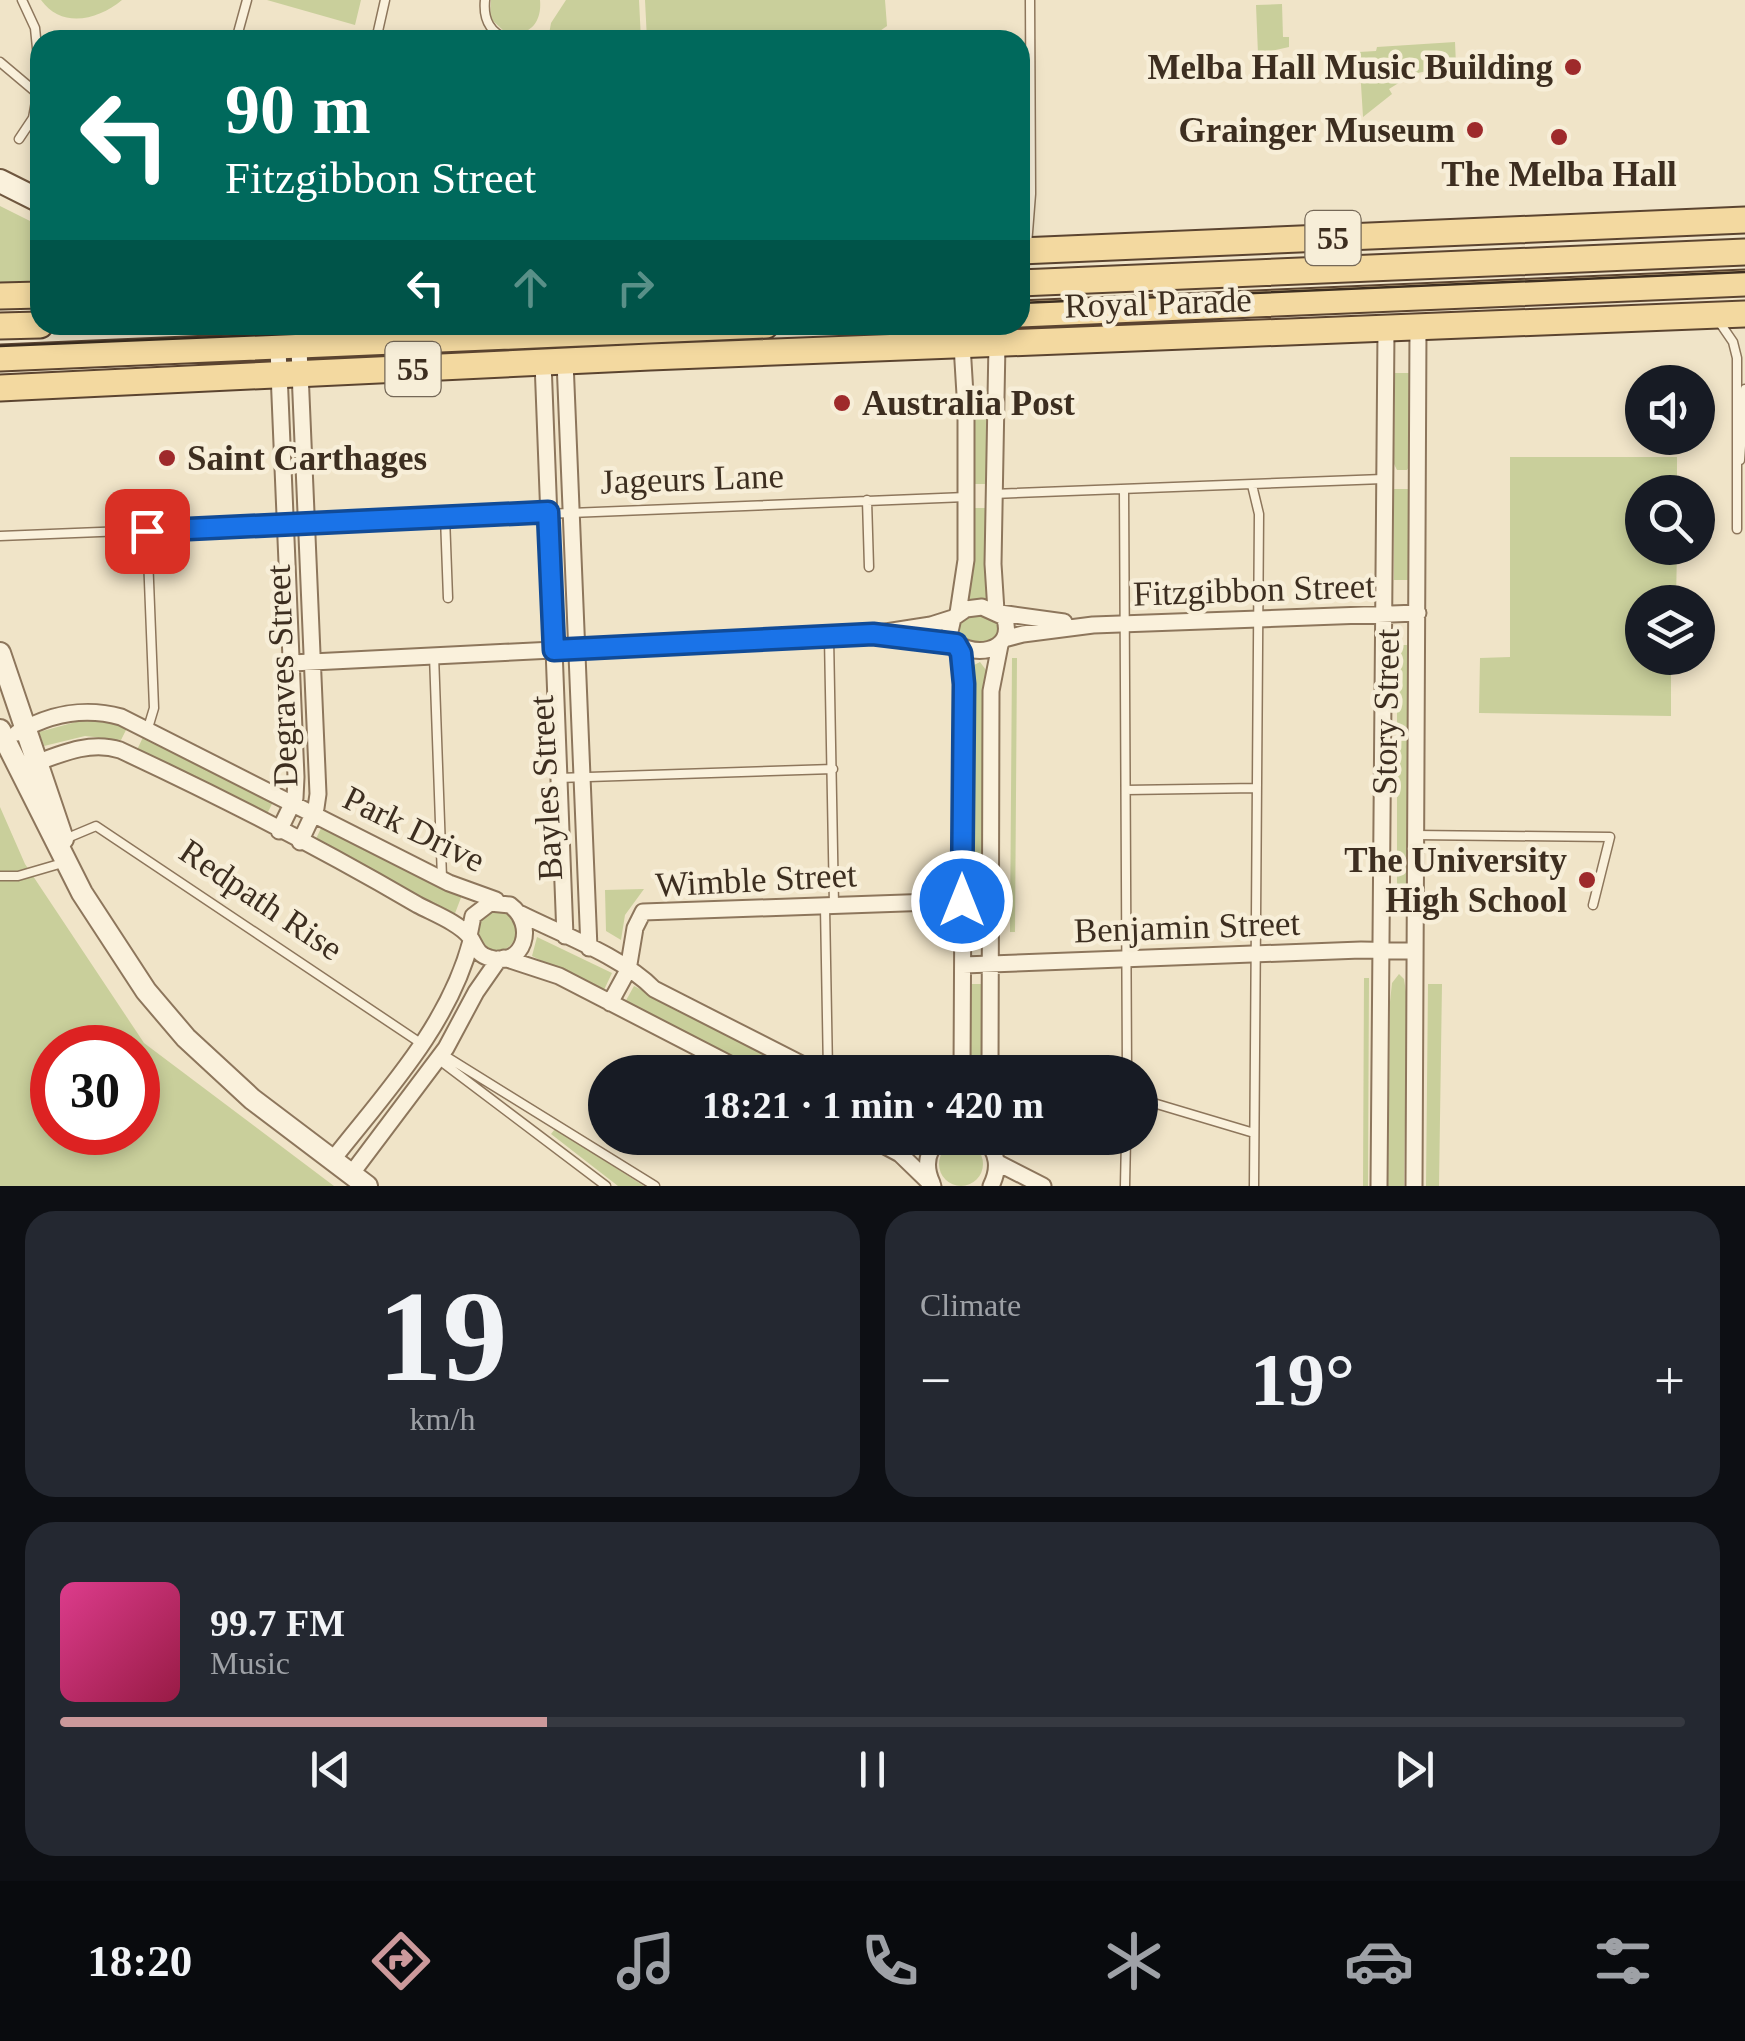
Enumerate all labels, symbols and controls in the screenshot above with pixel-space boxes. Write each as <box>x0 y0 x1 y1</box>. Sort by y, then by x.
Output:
place label: Melba Hall Music Building <box>1148 48 1553 87</box>
marker: Melba Hall Music Building <box>1562 56 1584 78</box>
icon: left <box>60 70 190 200</box>
text: 90 m <box>225 71 371 148</box>
place label: Grainger Museum <box>1179 111 1455 150</box>
marker: Grainger Museum <box>1464 119 1486 141</box>
marker: The Melba Hall <box>1548 126 1570 148</box>
text: Fitzgibbon Street <box>225 153 536 203</box>
place label: The Melba Hall <box>1441 155 1677 194</box>
road number: 55 <box>1306 211 1360 265</box>
icon: left <box>398 260 453 315</box>
icon: ahead <box>503 260 558 315</box>
icon: right <box>608 260 663 315</box>
street label: Royal Parade <box>1064 280 1252 326</box>
road number: 55 <box>386 342 440 396</box>
map controls <box>1625 365 1715 675</box>
button: sound <box>1625 365 1715 455</box>
place label: Australia Post <box>862 384 1075 423</box>
marker: Australia Post <box>831 392 853 414</box>
place label: Saint Carthages <box>187 439 427 478</box>
marker: Saint Carthages <box>156 447 178 469</box>
street label: Jageurs Lane <box>600 456 784 502</box>
button: search <box>1625 475 1715 565</box>
pin <box>105 489 190 574</box>
icon: arrive <box>120 504 175 559</box>
street label: Degraves Street <box>259 564 305 788</box>
street label: Fitzgibbon Street <box>1132 566 1376 614</box>
button: layers <box>1625 585 1715 675</box>
street label: Story Street <box>1365 628 1407 795</box>
street label: Bayles Street <box>522 694 570 882</box>
street label: Park Drive <box>337 778 491 880</box>
street label: Redpath Rise <box>172 831 350 969</box>
place label: The University High School <box>1344 841 1567 920</box>
position arrow <box>910 849 1014 953</box>
street label: Wimble Street <box>654 855 858 905</box>
marker: The University High School <box>1576 869 1598 891</box>
street label: Benjamin Street <box>1073 904 1301 950</box>
speed limit sign: 30 <box>30 1025 160 1155</box>
text: 18:21 · 1 min · 420 m <box>702 1084 1044 1126</box>
text: 19 <box>378 1264 508 1408</box>
text: Climate <box>920 1287 1021 1323</box>
text: 19° <box>1250 1338 1355 1421</box>
text: − <box>920 1350 951 1411</box>
text: + <box>1654 1350 1685 1411</box>
text: km/h <box>410 1401 475 1437</box>
text: 99.7 FM <box>210 1602 345 1644</box>
text: Music <box>210 1645 290 1681</box>
icon: previous <box>303 1742 358 1797</box>
icon: pause <box>845 1742 900 1797</box>
icon: next <box>1387 1742 1442 1797</box>
icon: directions <box>366 1926 436 1996</box>
icon: music <box>611 1926 681 1996</box>
icon: phone <box>855 1926 925 1996</box>
icon: climate <box>1099 1926 1169 1996</box>
icon: car <box>1344 1926 1414 1996</box>
icon: filters <box>1588 1926 1658 1996</box>
text: 18:20 <box>87 1936 192 1986</box>

